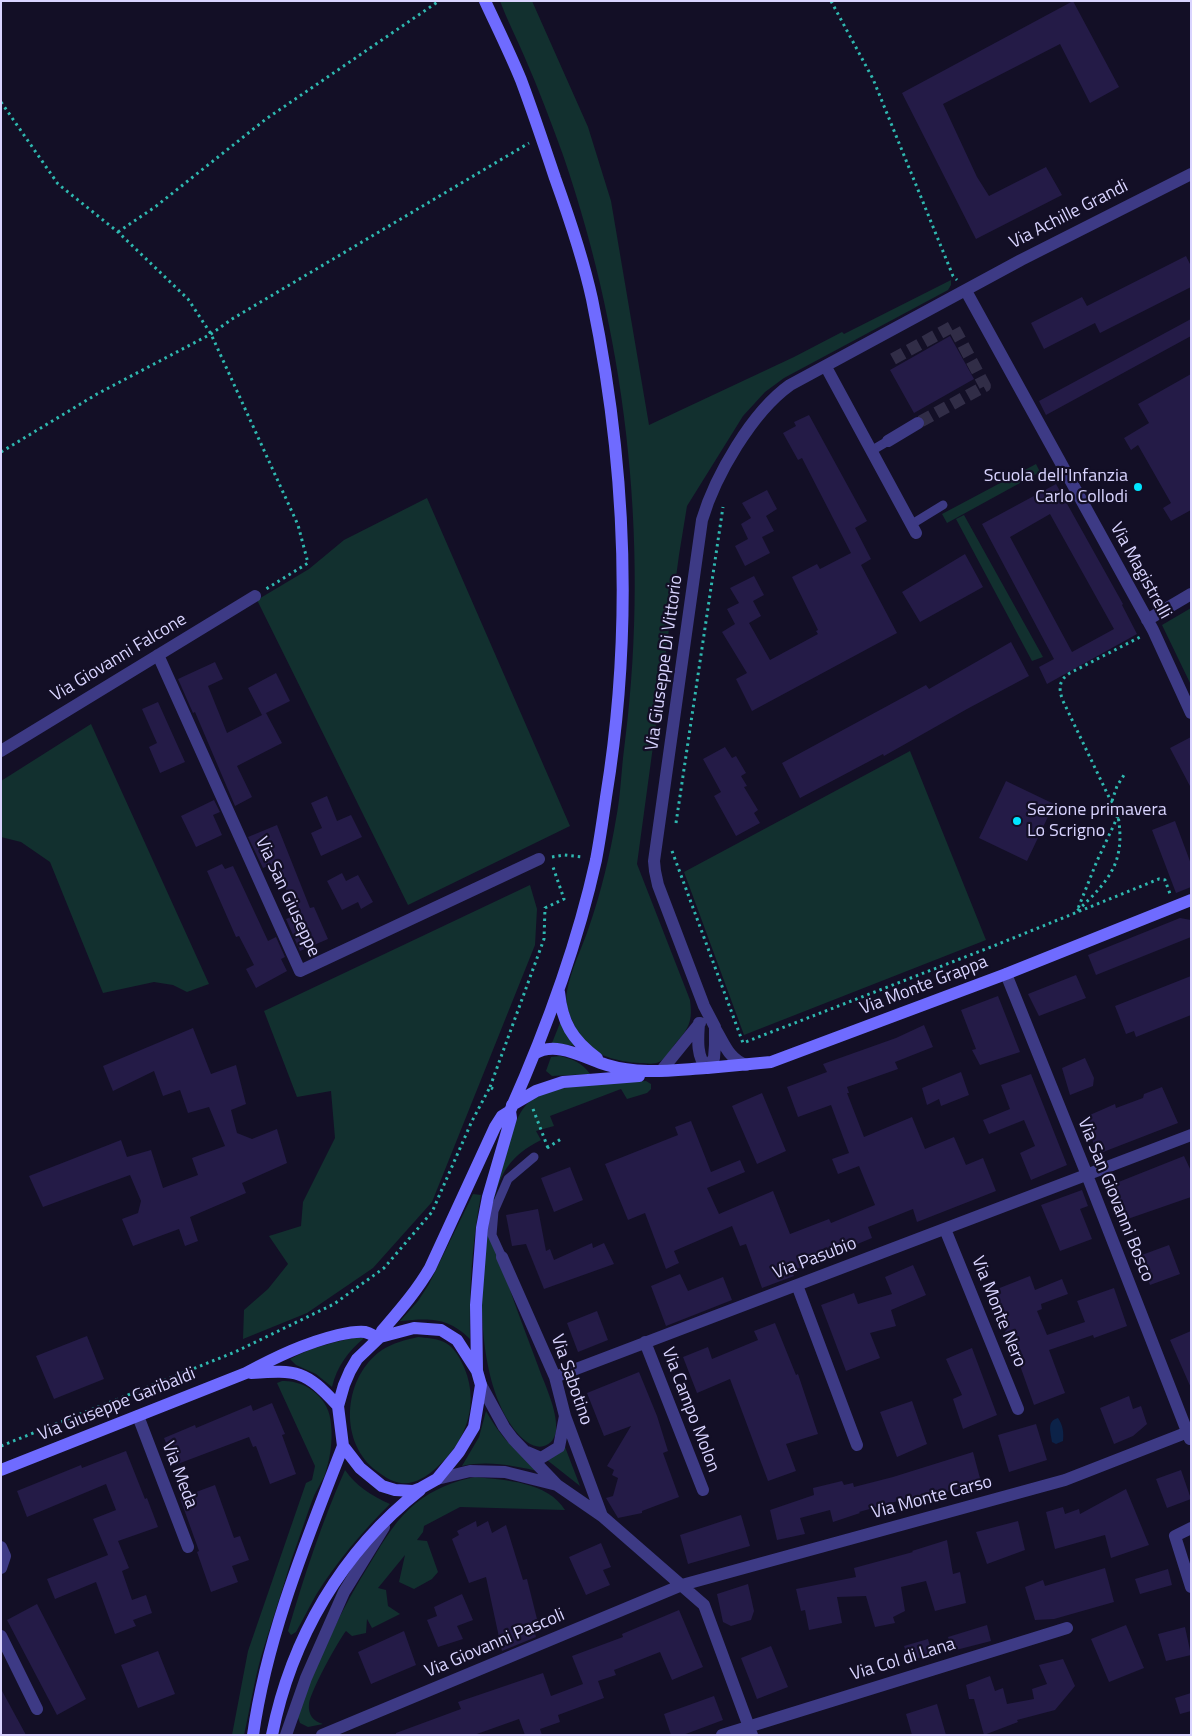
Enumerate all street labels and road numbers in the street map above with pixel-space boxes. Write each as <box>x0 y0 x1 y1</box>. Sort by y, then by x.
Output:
street label: Via Achille Grandi <box>1006 176 1132 254</box>
street label: Via Magistrelli <box>1105 519 1175 623</box>
street label: Via Giuseppe Di Vittorio <box>642 574 688 752</box>
street label: Via Giovanni Falcone <box>47 609 191 707</box>
street label: Via San Giuseppe <box>250 834 324 960</box>
street label: Via Monte Grappa <box>857 952 991 1020</box>
street label: Via San Giovanni Bosco <box>1072 1115 1158 1285</box>
street label: Via Pasubio <box>770 1233 860 1285</box>
street label: Via Monte Nero <box>966 1253 1030 1371</box>
street label: Via Sabotino <box>545 1332 597 1428</box>
street label: Via Campo Molon <box>656 1344 724 1476</box>
street label: Via Giuseppe Garibaldi <box>35 1364 199 1446</box>
street label: Via Meda <box>156 1438 202 1512</box>
street label: Via Monte Carso <box>869 1472 995 1524</box>
street label: Via Giovanni Pascoli <box>422 1605 568 1683</box>
street label: Via Col di Lana <box>848 1634 958 1686</box>

